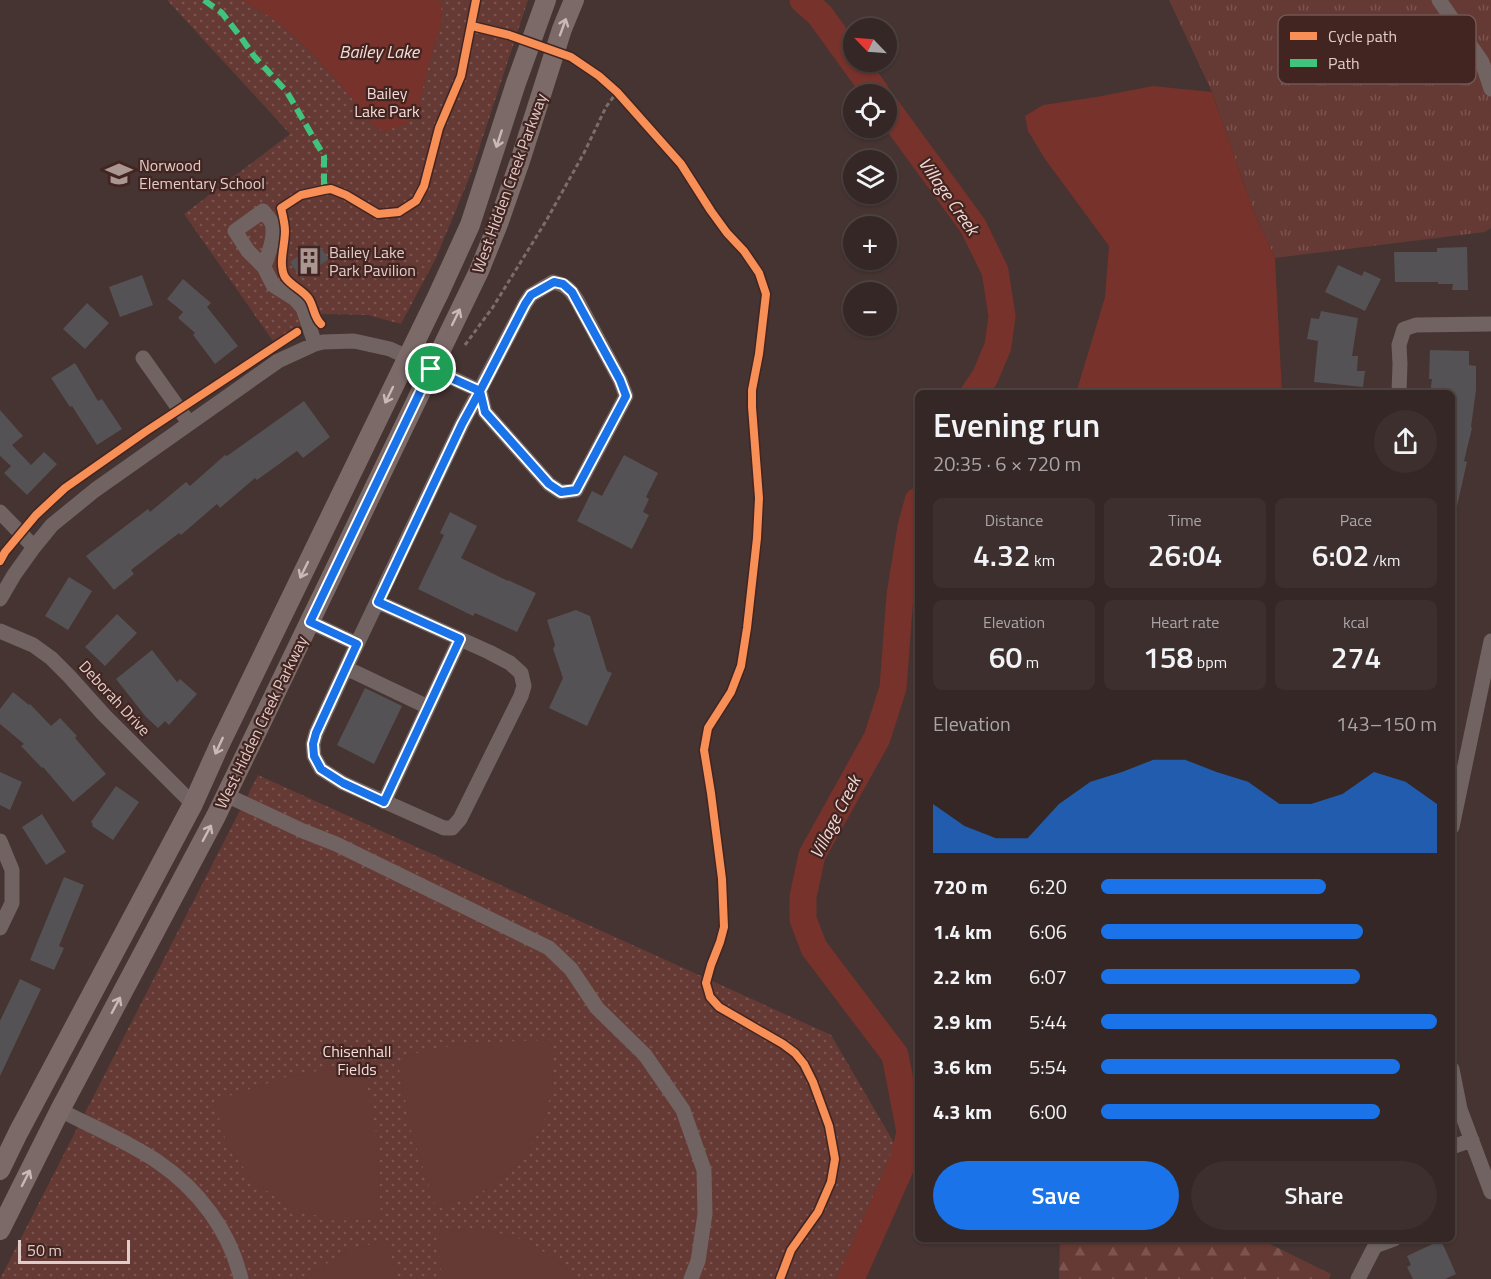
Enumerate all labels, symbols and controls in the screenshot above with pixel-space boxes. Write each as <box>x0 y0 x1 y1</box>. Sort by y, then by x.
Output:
legend <box>1278 15 1476 84</box>
north arrow <box>843 18 897 72</box>
map controls <box>843 18 897 336</box>
one-way arrow <box>559 19 570 37</box>
text: Cycle path <box>1328 24 1397 48</box>
water label: Bailey Lake <box>339 38 421 65</box>
text: Path <box>1328 51 1360 75</box>
park label: Bailey Lake Park <box>354 81 420 123</box>
button: locate <box>843 84 897 138</box>
street label: West Hidden Creek Parkway <box>465 90 553 276</box>
one-way arrow <box>492 129 503 148</box>
button: layers <box>843 150 897 204</box>
water label: Village Creek <box>912 151 987 242</box>
place label: Norwood Elementary School <box>139 153 265 195</box>
school or university icon: Norwood Elementary School <box>104 159 134 189</box>
button: + <box>843 216 897 270</box>
place label: Bailey Lake Park Pavilion <box>329 240 416 282</box>
building icon: Bailey Lake Park Pavilion <box>294 246 324 276</box>
button: − <box>843 282 897 336</box>
one-way arrow <box>451 308 463 326</box>
pin <box>405 343 456 394</box>
icon: arrive <box>414 352 447 385</box>
one-way arrow <box>382 386 394 404</box>
text: Evening run <box>933 400 1100 450</box>
button: share <box>1374 410 1437 473</box>
text: 20:35 · 6 × 720 m <box>933 448 1081 479</box>
text: Distance <box>985 508 1043 532</box>
text: Time <box>1168 508 1202 532</box>
text: Pace <box>1340 508 1372 532</box>
text: 4.32 <box>973 532 1031 578</box>
text: 26:04 <box>1148 532 1222 578</box>
text: 6:02 <box>1312 532 1369 578</box>
text: km <box>1031 548 1055 572</box>
text: /km <box>1369 548 1400 572</box>
one-way arrow <box>297 561 309 579</box>
text: Elevation <box>983 610 1045 634</box>
text: Heart rate <box>1151 610 1219 634</box>
text: kcal <box>1343 610 1369 634</box>
street label: West Hidden Creek Parkway <box>209 631 313 813</box>
text: 60 <box>989 634 1022 680</box>
text: 158 <box>1143 634 1193 680</box>
text: 274 <box>1331 634 1381 680</box>
text: m <box>1022 650 1039 674</box>
text: bpm <box>1193 650 1227 674</box>
street label: Deborah Drive <box>74 655 156 741</box>
text: Elevation <box>933 708 1011 739</box>
text: 143–150 m <box>1336 708 1437 739</box>
one-way arrow <box>212 737 223 755</box>
water label: Village Creek <box>803 769 868 863</box>
one-way arrow <box>202 824 213 842</box>
text: 720 m <box>933 871 988 902</box>
text: 6:20 <box>1029 871 1067 902</box>
text: 1.4 km <box>933 916 992 947</box>
text: 6:06 <box>1029 916 1067 947</box>
text: 2.2 km <box>933 961 992 992</box>
text: 6:07 <box>1029 961 1067 992</box>
one-way arrow <box>110 997 122 1014</box>
text: 2.9 km <box>933 1006 992 1037</box>
text: 5:44 <box>1029 1006 1067 1037</box>
park label: Chisenhall Fields <box>323 1039 391 1081</box>
text: 3.6 km <box>933 1051 992 1082</box>
text: 5:54 <box>1029 1051 1067 1082</box>
text: 4.3 km <box>933 1096 992 1127</box>
text: 6:00 <box>1029 1096 1067 1127</box>
button: Save <box>933 1161 1179 1230</box>
button: Share <box>1191 1161 1437 1230</box>
one-way arrow <box>20 1170 32 1187</box>
scale bar <box>18 1237 130 1264</box>
text: 50 m <box>27 1238 62 1262</box>

